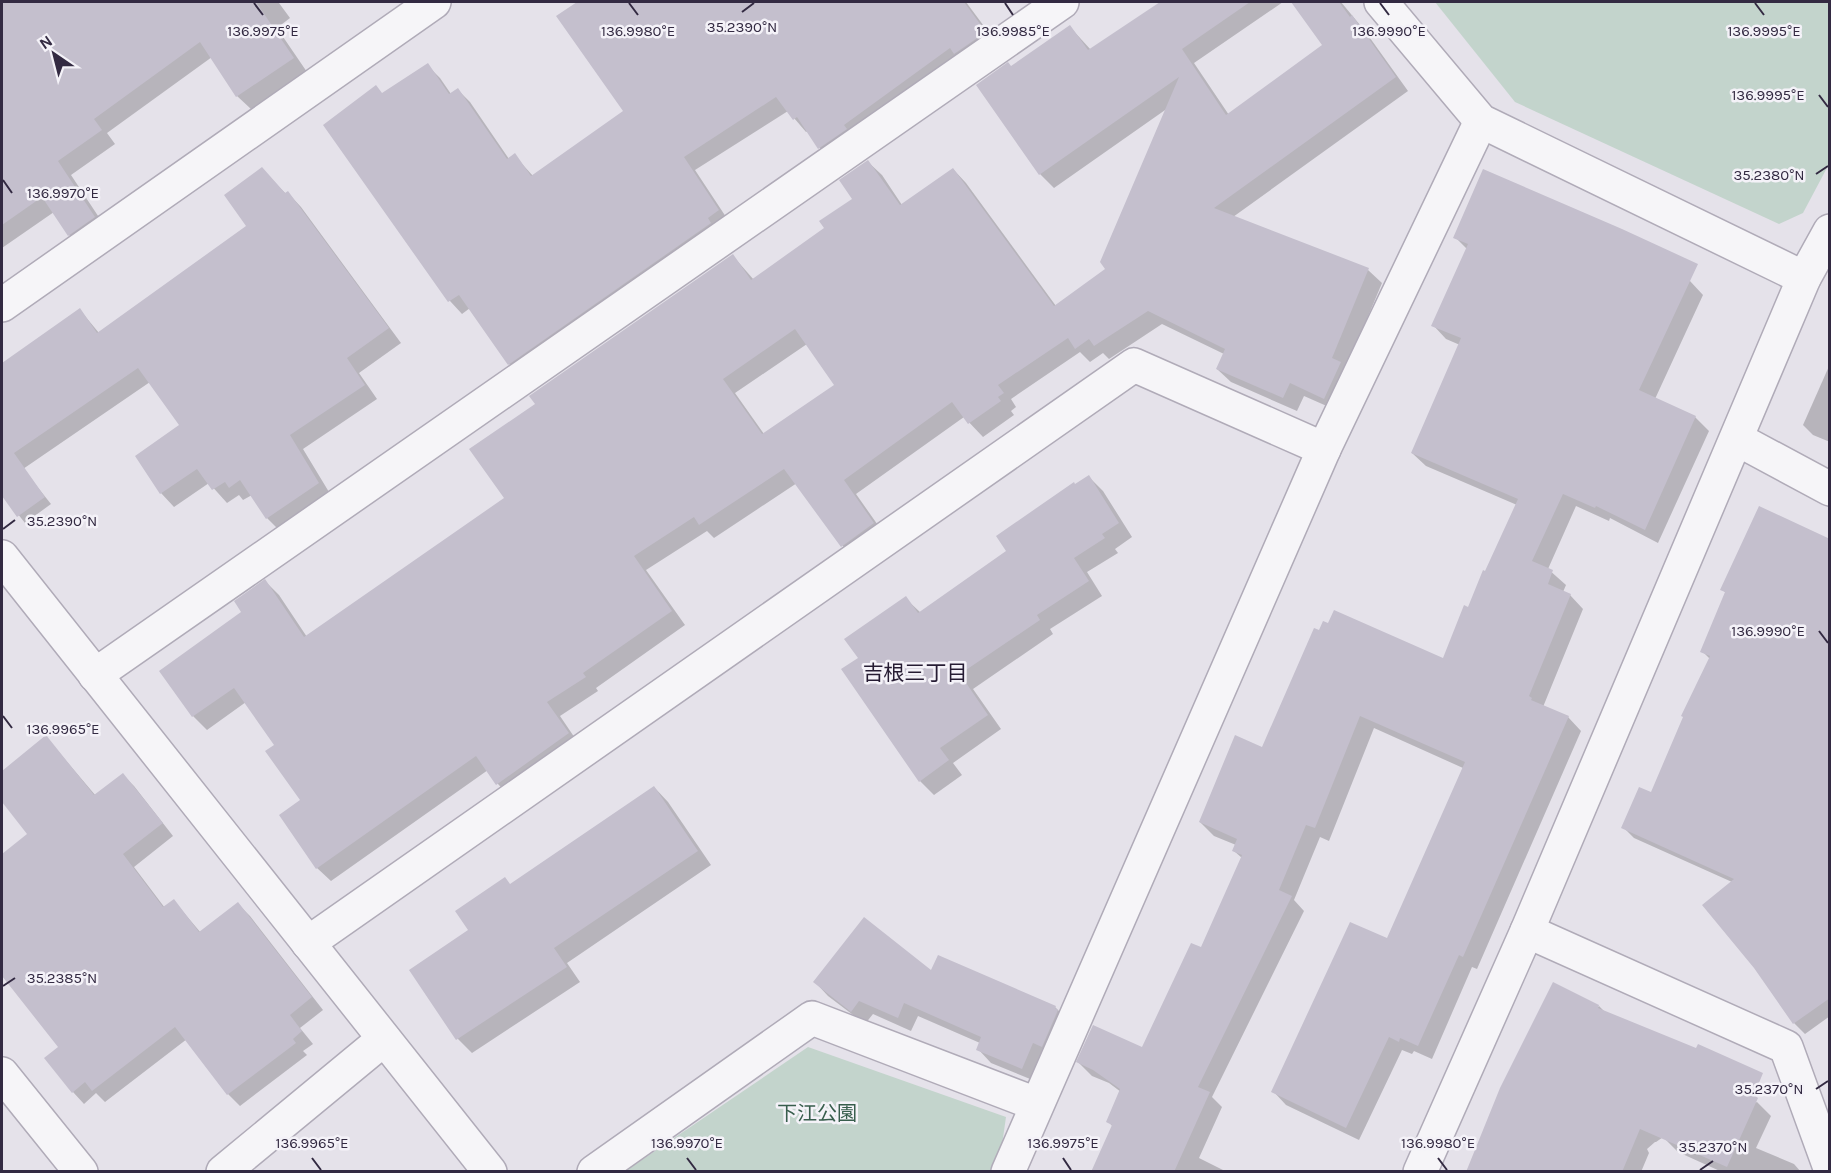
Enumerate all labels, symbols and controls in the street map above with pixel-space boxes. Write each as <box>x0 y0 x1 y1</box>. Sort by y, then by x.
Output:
text: 35.2390°N <box>707 18 777 36</box>
text: 136.9975°E <box>227 22 299 40</box>
text: 136.9980°E <box>601 22 675 40</box>
text: 136.9985°E <box>976 22 1050 40</box>
text: 136.9990°E <box>1352 22 1426 40</box>
text: 136.9995°E <box>1727 22 1801 40</box>
north arrow <box>24 24 84 84</box>
text: N <box>36 31 56 53</box>
text: 136.9995°E <box>1731 86 1805 104</box>
text: 35.2380°N <box>1733 166 1805 184</box>
text: 136.9970°E <box>27 184 99 202</box>
text: 35.2390°N <box>27 512 97 530</box>
text: 136.9990°E <box>1731 622 1805 640</box>
district label: 吉根三丁目 <box>863 661 968 685</box>
text: 136.9965°E <box>26 720 100 738</box>
text: 35.2385°N <box>27 969 97 987</box>
text: 35.2370°N <box>1735 1080 1803 1098</box>
park label: 下江公園 <box>777 1102 857 1125</box>
text: 136.9965°E <box>275 1134 349 1152</box>
text: 136.9970°E <box>651 1134 723 1152</box>
text: 136.9975°E <box>1027 1134 1099 1152</box>
text: 136.9980°E <box>1401 1134 1475 1152</box>
text: 35.2370°N <box>1679 1138 1747 1156</box>

